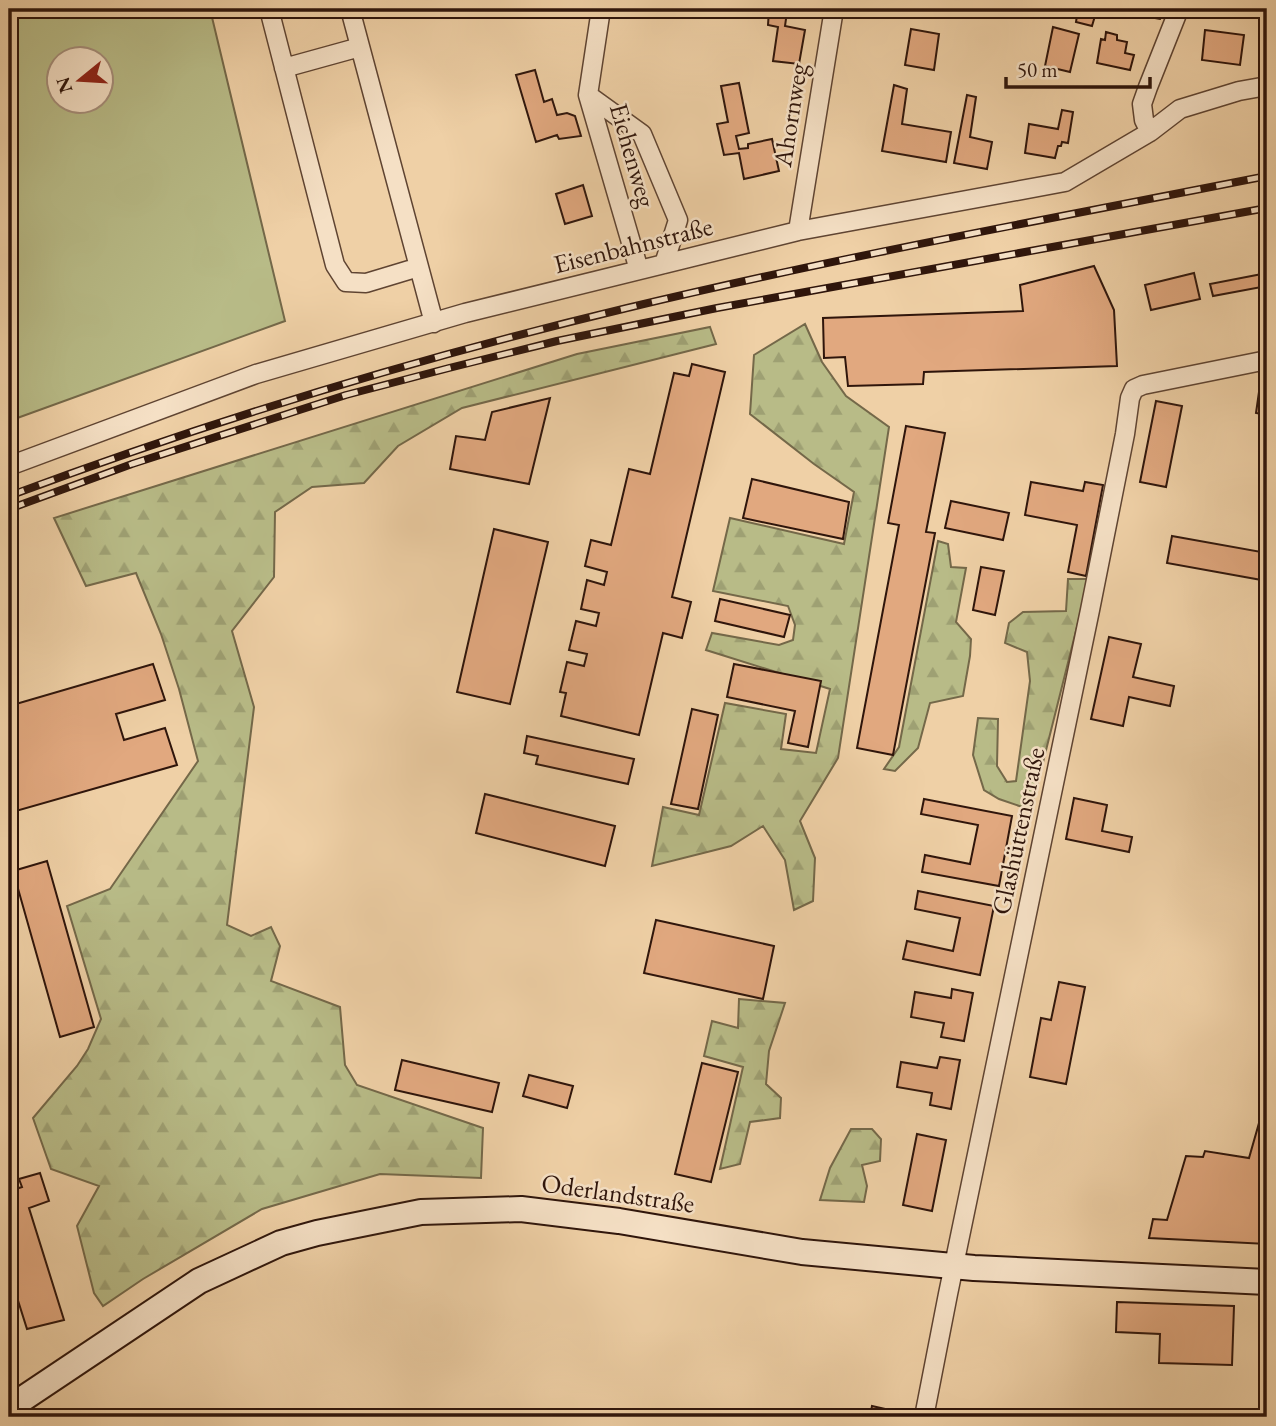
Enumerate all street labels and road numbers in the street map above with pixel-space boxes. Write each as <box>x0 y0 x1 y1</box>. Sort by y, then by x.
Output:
street label: Ahornweg <box>765 60 815 170</box>
street label: Eichenweg <box>602 99 664 212</box>
street label: Eisenbahnstraße <box>550 209 716 281</box>
street label: Glashüttenstraße <box>984 744 1052 918</box>
street label: Oderlandstraße <box>539 1165 697 1221</box>

